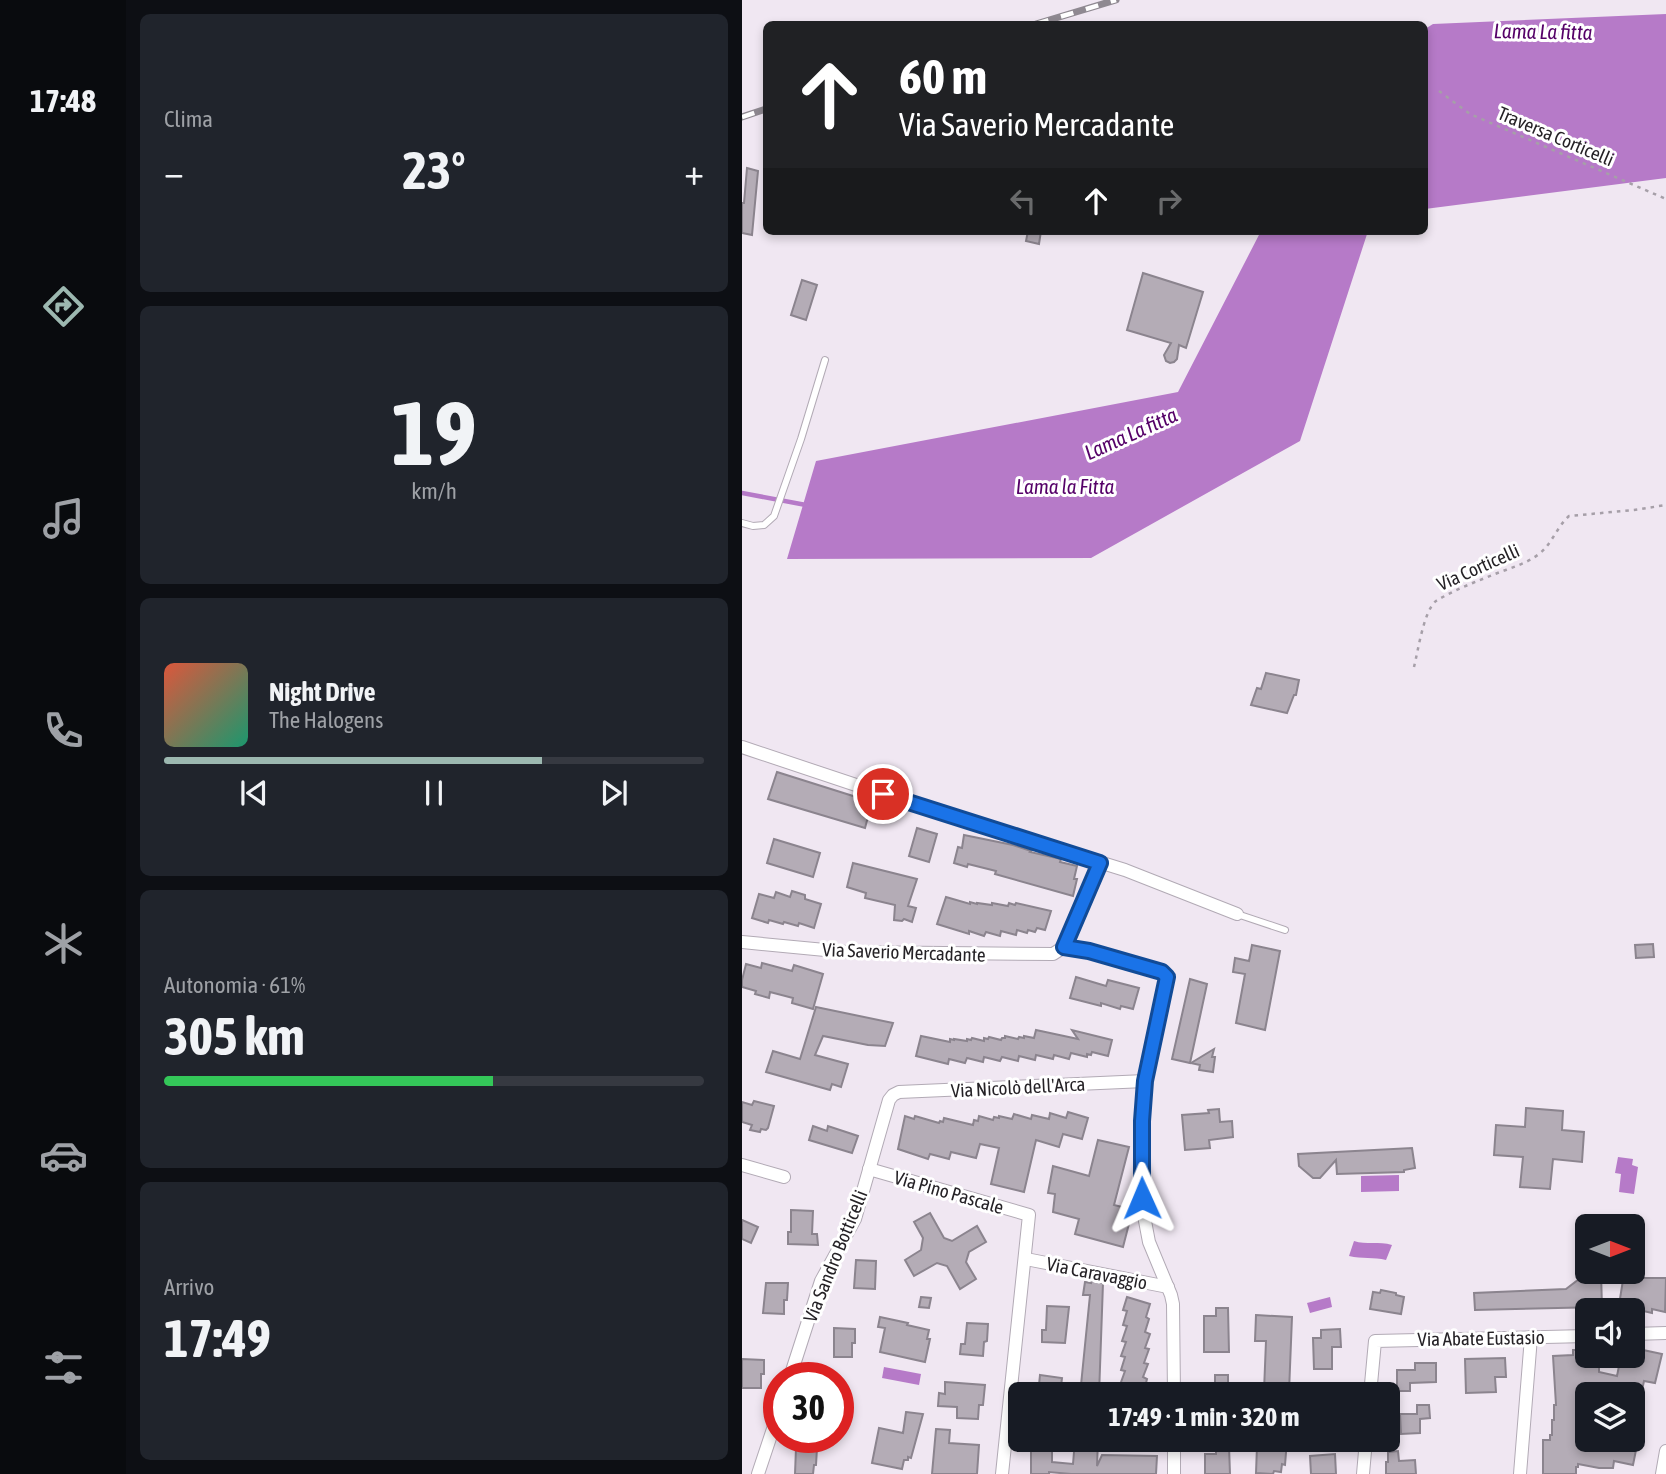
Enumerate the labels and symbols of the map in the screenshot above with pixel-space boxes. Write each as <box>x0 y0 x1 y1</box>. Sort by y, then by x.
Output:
water label: Lama La fitta <box>1493 18 1593 44</box>
street label: Traversa Corticelli <box>1495 102 1617 170</box>
water label: Lama La fitta <box>1081 402 1181 464</box>
water label: Lama la Fitta <box>1016 474 1114 498</box>
street label: Via Corticelli <box>1433 539 1523 595</box>
pin <box>853 764 913 824</box>
street label: Via Saverio Mercadante <box>822 938 986 966</box>
street label: Via Nicolò dell'Arca <box>950 1072 1086 1102</box>
position arrow <box>1105 1161 1179 1235</box>
street label: Via Pino Pascale <box>892 1166 1006 1218</box>
street label: Via Sandro Botticelli <box>798 1187 872 1325</box>
north arrow <box>1575 1214 1645 1284</box>
street label: Via Caravaggio <box>1045 1252 1149 1294</box>
street label: Via Abate Eustasio <box>1417 1326 1545 1350</box>
speed limit sign: 30 <box>763 1362 854 1453</box>

